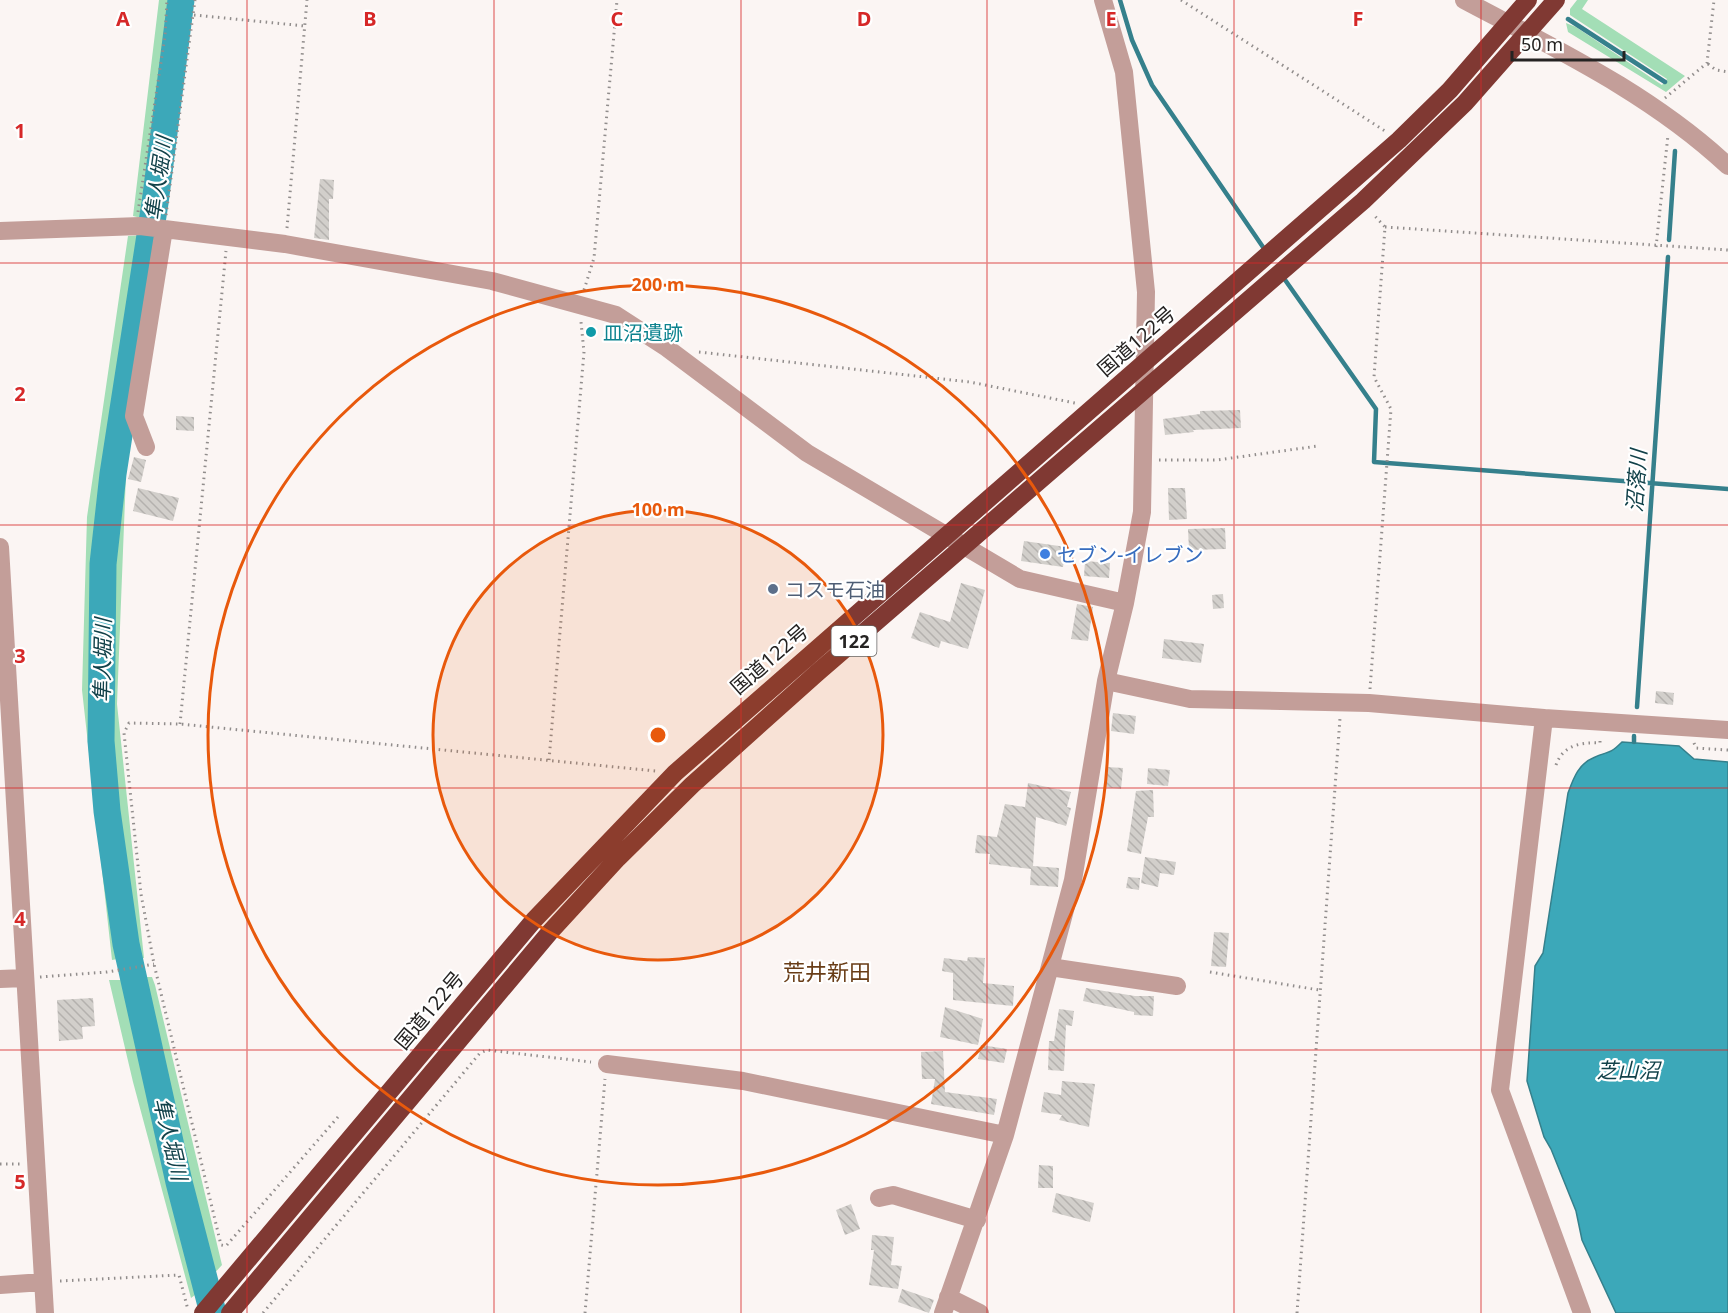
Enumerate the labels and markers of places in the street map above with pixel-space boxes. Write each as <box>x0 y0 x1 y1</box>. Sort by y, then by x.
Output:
place label: 皿沼遺跡 <box>603 319 683 346</box>
marker: 皿沼遺跡 <box>584 325 598 339</box>
place label: セブン-イレブン <box>1057 541 1203 568</box>
marker: セブン-イレブン <box>1038 547 1052 561</box>
place label: コスモ石油 <box>785 576 885 603</box>
marker: コスモ石油 <box>766 582 780 596</box>
centre of rings <box>648 725 668 745</box>

